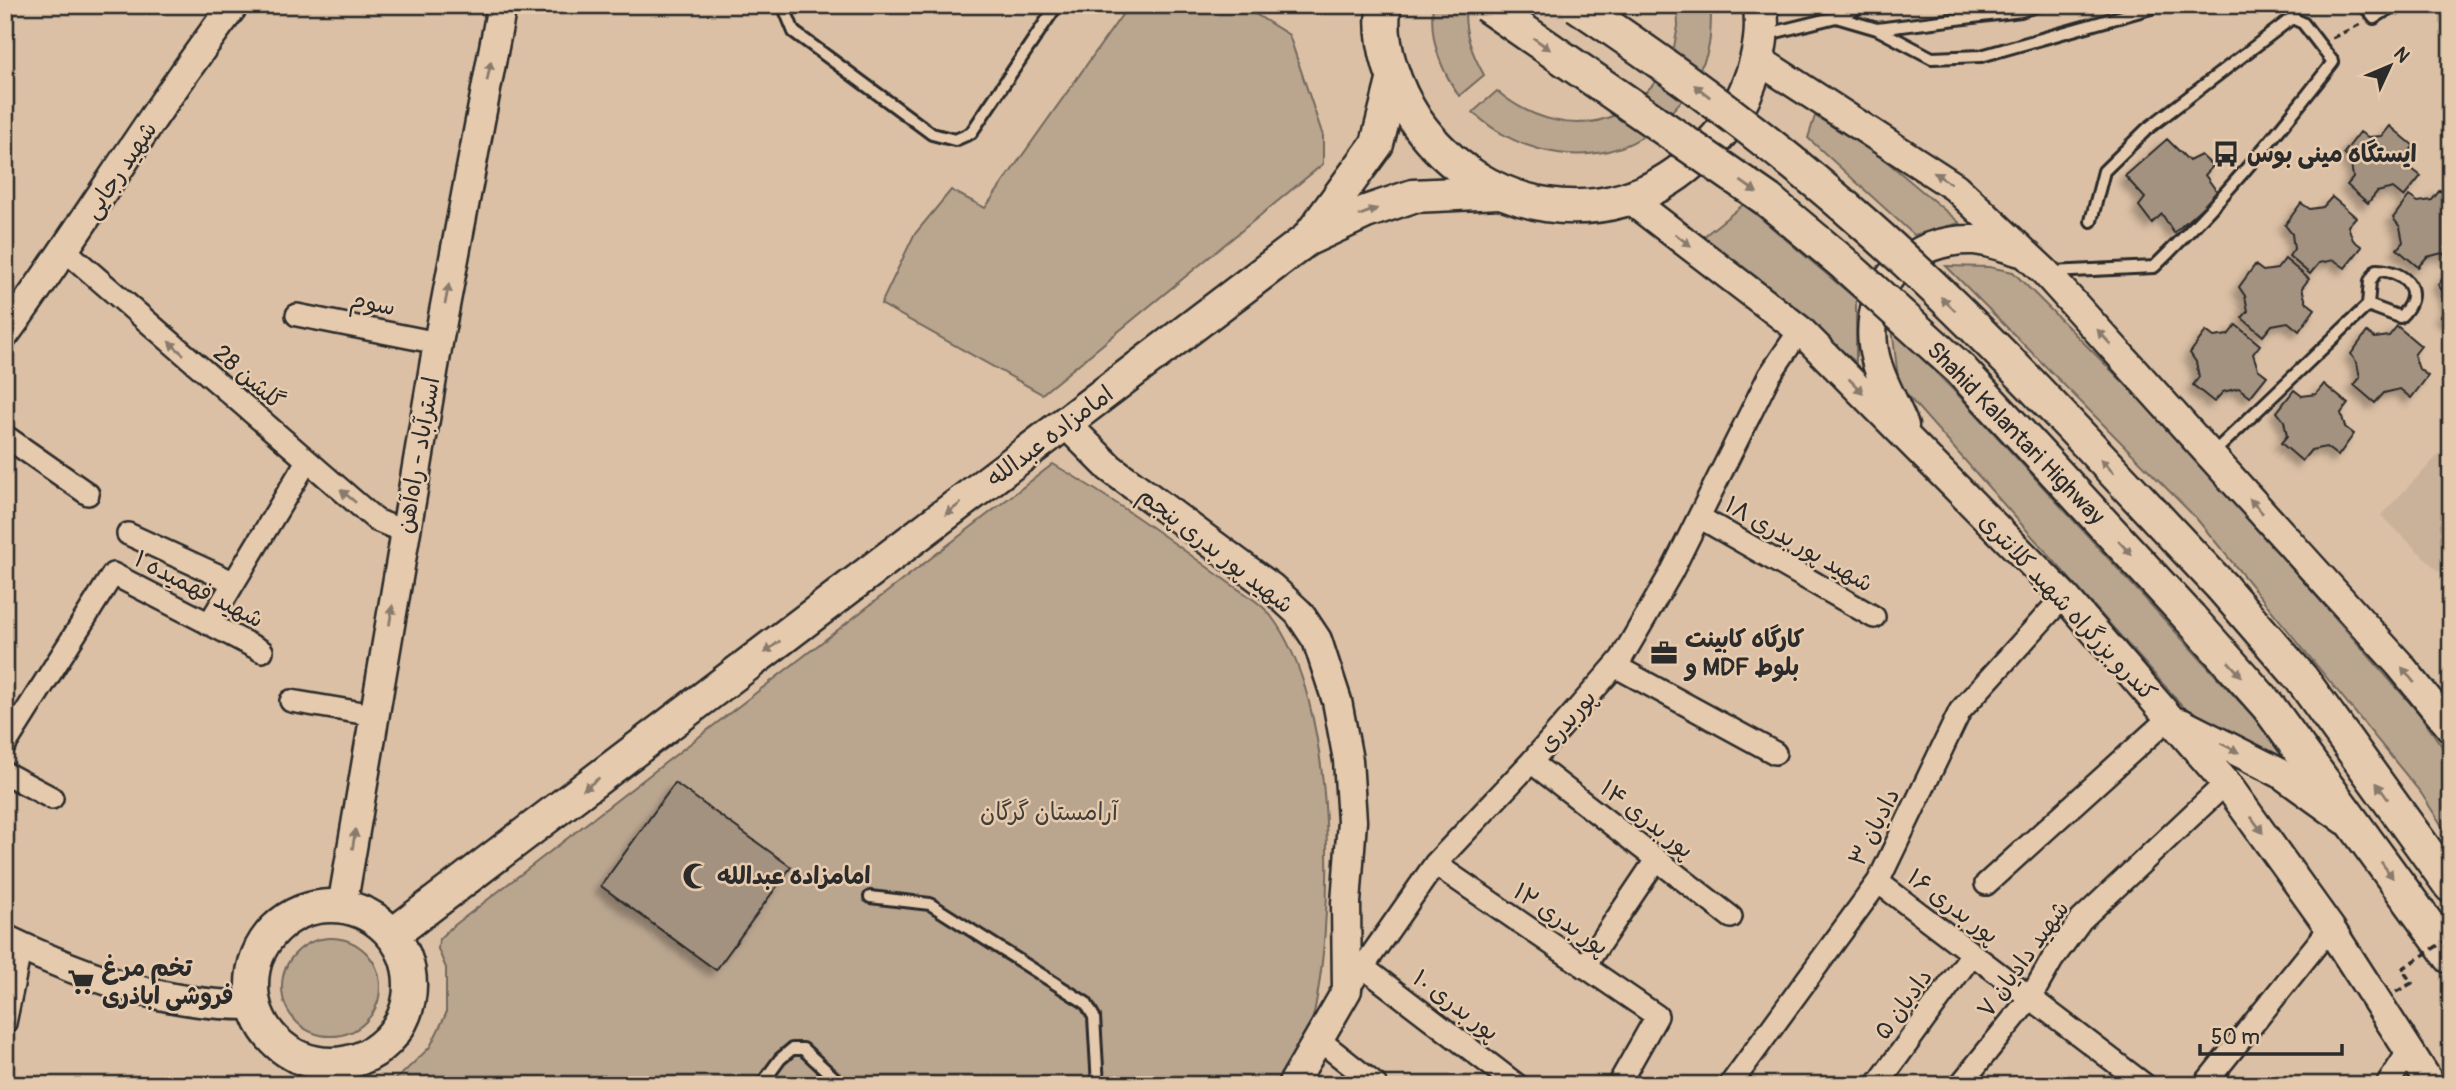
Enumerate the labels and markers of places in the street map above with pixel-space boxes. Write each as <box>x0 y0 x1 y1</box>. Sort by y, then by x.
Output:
bus stop icon: ایستگاه مینی بوس <box>2211 139 2241 169</box>
place label: ایستگاه مینی بوس <box>2247 139 2417 169</box>
place label: کارگاه کابینت و MDF بلوط <box>1683 624 1805 683</box>
office icon: کارگاه کابینت و MDF بلوط <box>1649 638 1679 668</box>
mosque icon: امامزاده عبدالله <box>681 861 711 891</box>
place label: امامزاده عبدالله <box>717 862 871 891</box>
place label: تخم مرغ فروشی اباذری <box>102 954 233 1011</box>
supermarket icon: تخم مرغ فروشی اباذری <box>66 967 96 997</box>

